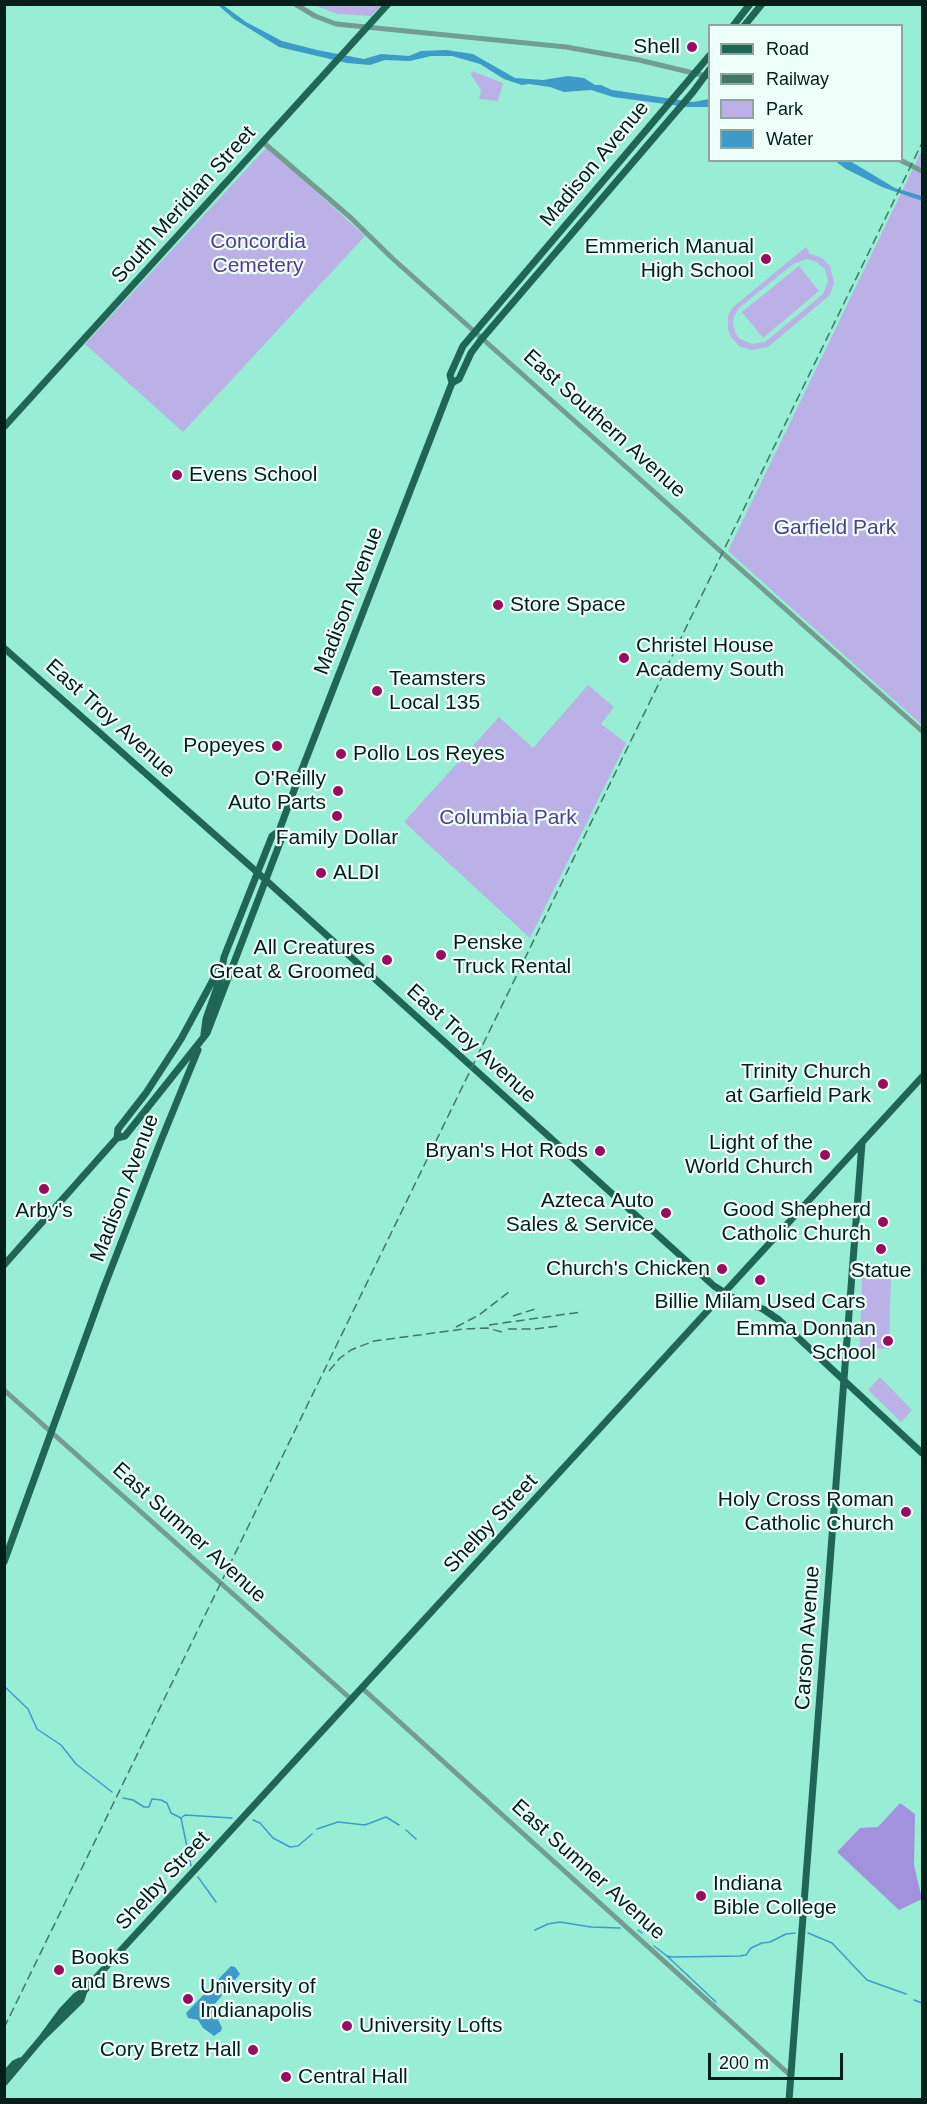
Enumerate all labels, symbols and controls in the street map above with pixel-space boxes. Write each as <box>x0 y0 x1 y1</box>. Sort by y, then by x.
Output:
legend <box>708 24 903 162</box>
place label: Shell <box>633 34 680 60</box>
text: Road <box>766 39 809 59</box>
marker: Shell <box>685 40 699 54</box>
text: Railway <box>766 69 829 89</box>
street label: Madison Avenue <box>535 96 655 232</box>
text: Park <box>766 99 803 119</box>
street label: South Meridian Street <box>107 121 261 289</box>
text: Water <box>766 129 813 149</box>
park label: Concordia Cemetery <box>210 229 306 279</box>
place label: Emmerich Manual High School <box>585 234 754 284</box>
marker: Emmerich Manual High School <box>759 252 773 266</box>
street label: East Southern Avenue <box>518 344 690 504</box>
place label: Evens School <box>189 462 317 488</box>
marker: Evens School <box>170 468 184 482</box>
park label: Garfield Park <box>774 515 896 541</box>
street label: Madison Avenue <box>309 524 389 678</box>
place label: Store Space <box>510 592 626 618</box>
marker: Store Space <box>491 598 505 612</box>
place label: Christel House Academy South <box>636 633 784 683</box>
marker: Christel House Academy South <box>617 651 631 665</box>
street label: East Troy Avenue <box>40 654 180 784</box>
place label: Teamsters Local 135 <box>389 666 486 716</box>
marker: Teamsters Local 135 <box>370 684 384 698</box>
place label: Popeyes <box>183 733 265 759</box>
marker: Popeyes <box>270 739 284 753</box>
place label: Pollo Los Reyes <box>353 741 505 767</box>
marker: Pollo Los Reyes <box>334 747 348 761</box>
place label: O'Reilly Auto Parts <box>228 766 326 816</box>
marker: O'Reilly Auto Parts <box>331 784 345 798</box>
park label: Columbia Park <box>439 805 577 831</box>
marker: Family Dollar <box>330 809 344 823</box>
place label: Family Dollar <box>276 825 398 851</box>
place label: ALDI <box>333 860 380 886</box>
marker: ALDI <box>314 866 328 880</box>
place label: Penske Truck Rental <box>453 930 571 980</box>
place label: All Creatures Great & Groomed <box>209 935 375 985</box>
marker: Penske Truck Rental <box>434 948 448 962</box>
marker: All Creatures Great & Groomed <box>380 953 394 967</box>
street label: East Troy Avenue <box>401 979 541 1109</box>
place label: Trinity Church at Garfield Park <box>725 1059 871 1109</box>
marker: Trinity Church at Garfield Park <box>876 1077 890 1091</box>
street label: Madison Avenue <box>85 1111 165 1265</box>
place label: Light of the World Church <box>685 1130 813 1180</box>
place label: Bryan's Hot Rods <box>425 1138 588 1164</box>
marker: Bryan's Hot Rods <box>593 1144 607 1158</box>
marker: Light of the World Church <box>818 1148 832 1162</box>
marker: Arby's <box>37 1182 51 1196</box>
place label: Azteca Auto Sales & Service <box>506 1188 654 1238</box>
place label: Good Shepherd Catholic Church <box>722 1197 871 1247</box>
place label: Arby's <box>15 1198 73 1224</box>
marker: Azteca Auto Sales & Service <box>659 1206 673 1220</box>
marker: Good Shepherd Catholic Church <box>876 1215 890 1229</box>
marker: Statue <box>874 1242 888 1256</box>
place label: Church's Chicken <box>546 1256 710 1282</box>
place label: Statue <box>851 1258 911 1284</box>
marker: Church's Chicken <box>715 1262 729 1276</box>
marker: Billie Milam Used Cars <box>753 1273 767 1287</box>
place label: Billie Milam Used Cars <box>654 1289 866 1315</box>
place label: Emma Donnan School <box>736 1316 876 1366</box>
marker: Emma Donnan School <box>881 1334 895 1348</box>
street label: East Sumner Avenue <box>107 1457 271 1609</box>
street label: Shelby Street <box>439 1469 543 1579</box>
place label: Holy Cross Roman Catholic Church <box>718 1487 894 1537</box>
marker: Holy Cross Roman Catholic Church <box>899 1505 913 1519</box>
street label: Carson Avenue <box>790 1565 826 1711</box>
street label: East Sumner Avenue <box>506 1794 670 1946</box>
street label: Shelby Street <box>111 1826 215 1936</box>
place label: Indiana Bible College <box>713 1871 837 1921</box>
marker: Indiana Bible College <box>694 1889 708 1903</box>
place label: Books and Brews <box>71 1945 170 1995</box>
marker: Books and Brews <box>52 1963 66 1977</box>
place label: University of Indianapolis <box>200 1974 316 2024</box>
marker: University of Indianapolis <box>181 1992 195 2006</box>
place label: University Lofts <box>359 2013 503 2039</box>
marker: University Lofts <box>340 2019 354 2033</box>
place label: Cory Bretz Hall <box>100 2037 241 2063</box>
scale bar <box>711 2041 846 2079</box>
marker: Cory Bretz Hall <box>246 2043 260 2057</box>
text: 200 m <box>719 2053 769 2073</box>
place label: Central Hall <box>298 2064 408 2090</box>
marker: Central Hall <box>279 2070 293 2084</box>

